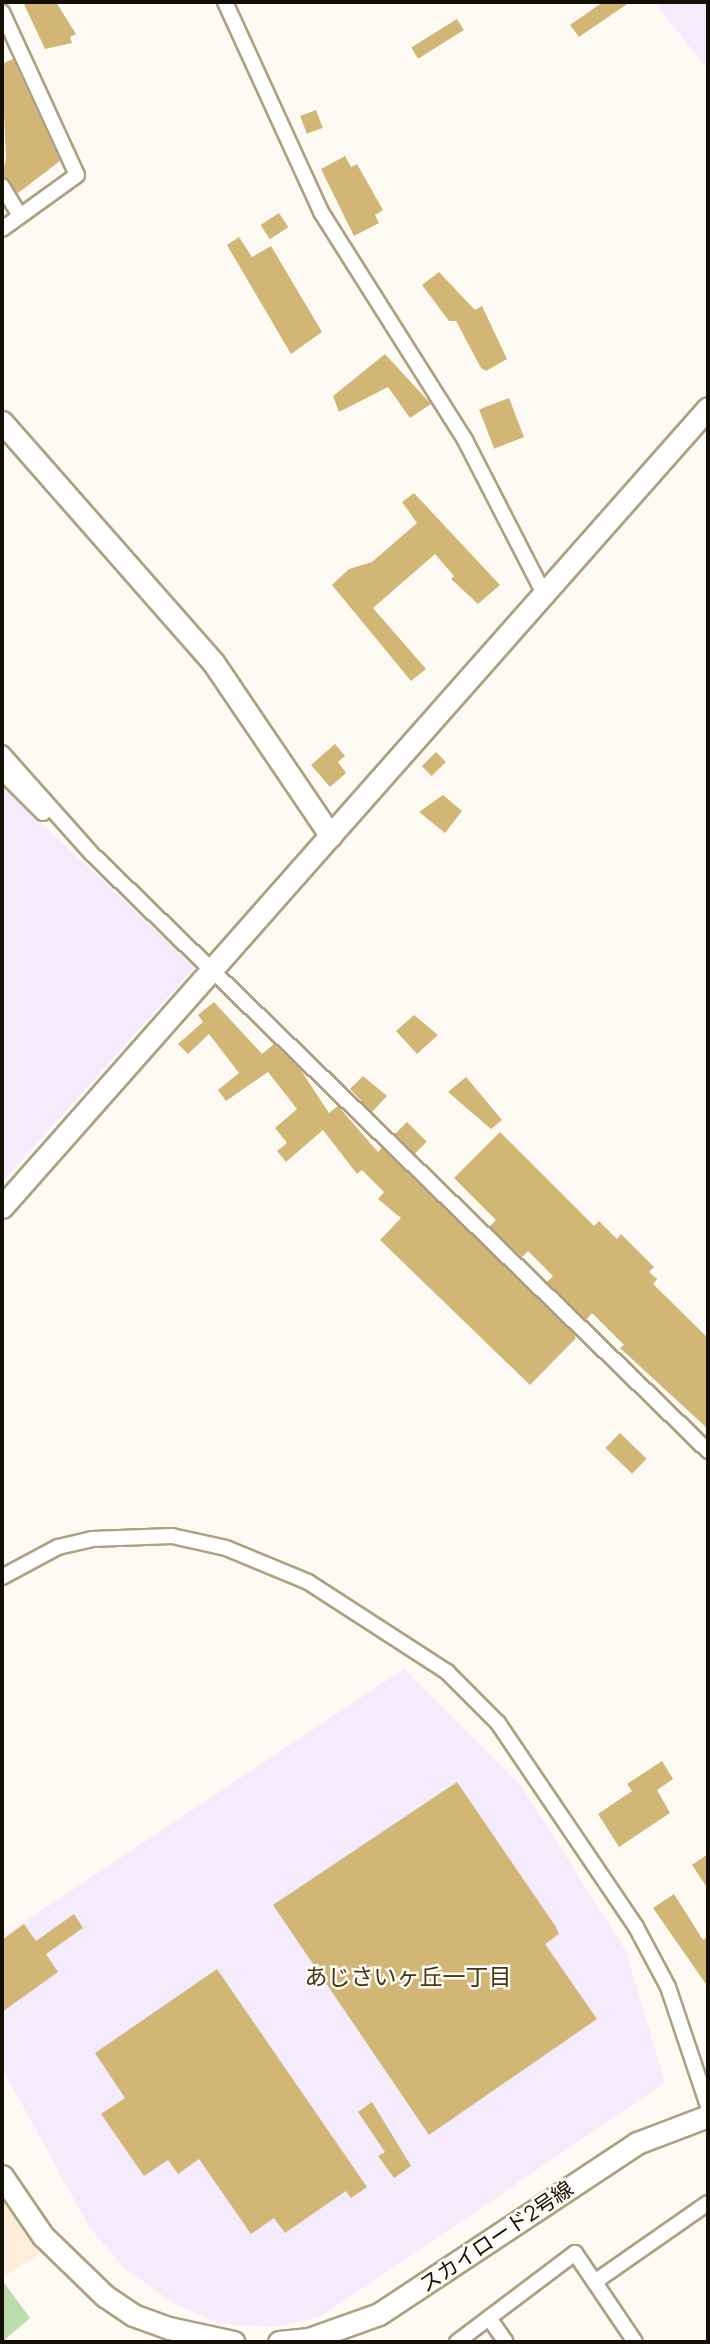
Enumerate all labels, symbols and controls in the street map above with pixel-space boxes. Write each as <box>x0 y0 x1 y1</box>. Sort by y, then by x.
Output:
district label: あじさいヶ丘一丁目 <box>305 1962 511 1990</box>
street label: スカイロード2号線 <box>414 2175 578 2297</box>

